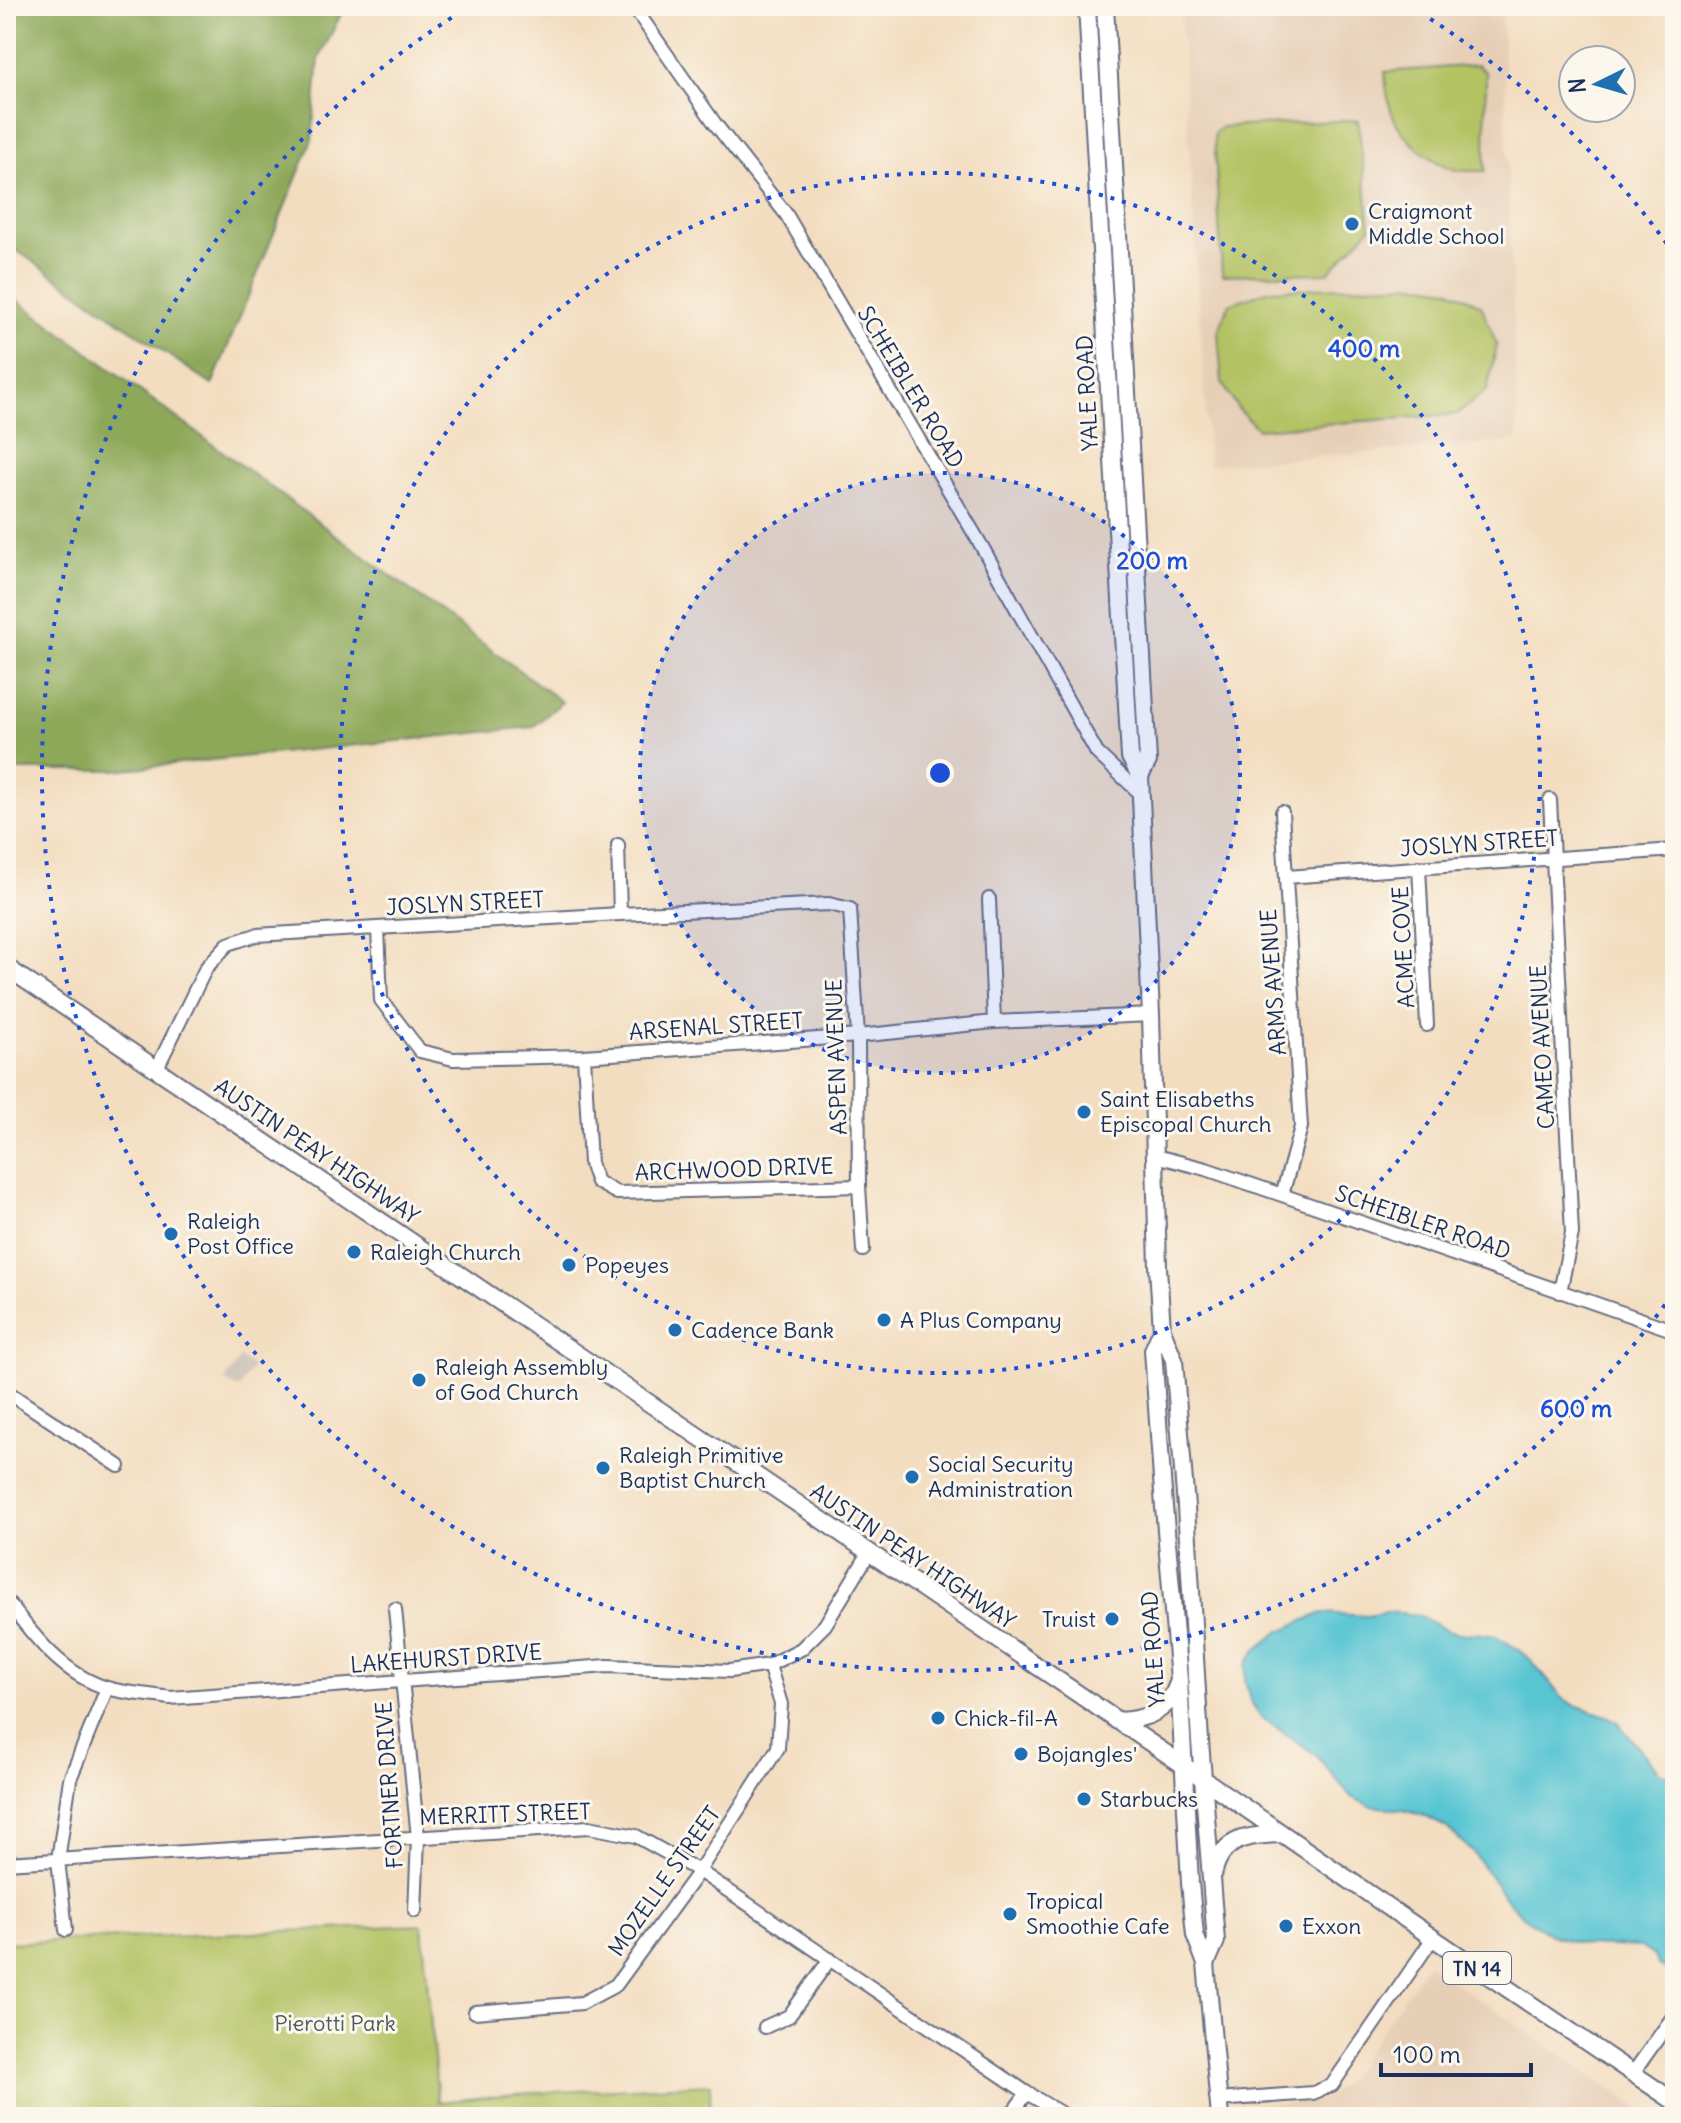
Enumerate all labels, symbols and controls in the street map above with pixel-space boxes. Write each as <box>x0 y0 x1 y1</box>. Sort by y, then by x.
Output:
north arrow <box>1557 44 1637 124</box>
text: N <box>1562 77 1592 95</box>
place label: Craigmont Middle School <box>1368 197 1504 250</box>
marker: Craigmont Middle School <box>1343 215 1361 233</box>
street label: SCHEIBLER ROAD <box>852 301 970 473</box>
text: 400 m <box>1328 333 1400 363</box>
street label: YALE ROAD <box>1070 334 1104 452</box>
text: 200 m <box>1116 545 1188 575</box>
centre of rings <box>926 759 954 787</box>
street label: JOSLYN STREET <box>1399 824 1559 862</box>
street label: JOSLYN STREET <box>385 885 545 921</box>
street label: ACME COVE <box>1386 885 1420 1009</box>
street label: ARMS AVENUE <box>1254 908 1292 1056</box>
street label: CAMEO AVENUE <box>1524 964 1560 1130</box>
street label: ASPEN AVENUE <box>819 978 853 1136</box>
street label: ARSENAL STREET <box>628 1006 804 1046</box>
street label: AUSTIN PEAY HIGHWAY <box>209 1072 425 1230</box>
place label: Saint Elisabeths Episcopal Church <box>1100 1085 1272 1138</box>
marker: Saint Elisabeths Episcopal Church <box>1075 1103 1093 1121</box>
street label: ARCHWOOD DRIVE <box>634 1152 834 1186</box>
street label: SCHEIBLER ROAD <box>1331 1179 1515 1265</box>
place label: Raleigh Post Office <box>187 1207 294 1260</box>
marker: Raleigh Post Office <box>162 1225 180 1243</box>
place label: Raleigh Church <box>370 1238 521 1266</box>
marker: Raleigh Church <box>345 1243 363 1261</box>
place label: Popeyes <box>585 1251 669 1279</box>
marker: Popeyes <box>560 1256 578 1274</box>
place label: A Plus Company <box>900 1306 1062 1334</box>
marker: A Plus Company <box>875 1311 893 1329</box>
place label: Cadence Bank <box>691 1316 834 1344</box>
marker: Cadence Bank <box>666 1321 684 1339</box>
place label: Raleigh Assembly of God Church <box>435 1353 608 1406</box>
marker: Raleigh Assembly of God Church <box>410 1371 428 1389</box>
text: 600 m <box>1540 1393 1612 1423</box>
place label: Raleigh Primitive Baptist Church <box>619 1441 784 1494</box>
place label: Social Security Administration <box>928 1450 1073 1503</box>
marker: Raleigh Primitive Baptist Church <box>594 1459 612 1477</box>
marker: Social Security Administration <box>903 1468 921 1486</box>
street label: AUSTIN PEAY HIGHWAY <box>805 1477 1021 1635</box>
street label: YALE ROAD <box>1135 1590 1171 1708</box>
place label: Truist <box>1042 1605 1096 1633</box>
marker: Truist <box>1103 1610 1121 1628</box>
street label: LAKEHURST DRIVE <box>349 1637 543 1679</box>
street label: FORTNER DRIVE <box>369 1700 409 1870</box>
place label: Chick-fil-A <box>954 1704 1058 1732</box>
marker: Chick-fil-A <box>929 1709 947 1727</box>
place label: Bojangles' <box>1037 1740 1137 1768</box>
marker: Bojangles' <box>1012 1745 1030 1763</box>
place label: Starbucks <box>1100 1785 1198 1813</box>
marker: Starbucks <box>1075 1790 1093 1808</box>
street label: MERRITT STREET <box>419 1797 591 1831</box>
street label: MOZELLE STREET <box>602 1800 726 1962</box>
place label: Tropical Smoothie Cafe <box>1026 1887 1170 1940</box>
marker: Tropical Smoothie Cafe <box>1001 1905 1019 1923</box>
place label: Exxon <box>1302 1912 1361 1940</box>
marker: Exxon <box>1277 1917 1295 1935</box>
road number: TN 14 <box>1443 1952 1511 1984</box>
park label: Pierotti Park <box>274 2009 396 2037</box>
scale bar <box>1381 2027 1531 2077</box>
text: 100 m <box>1393 2039 1461 2069</box>

